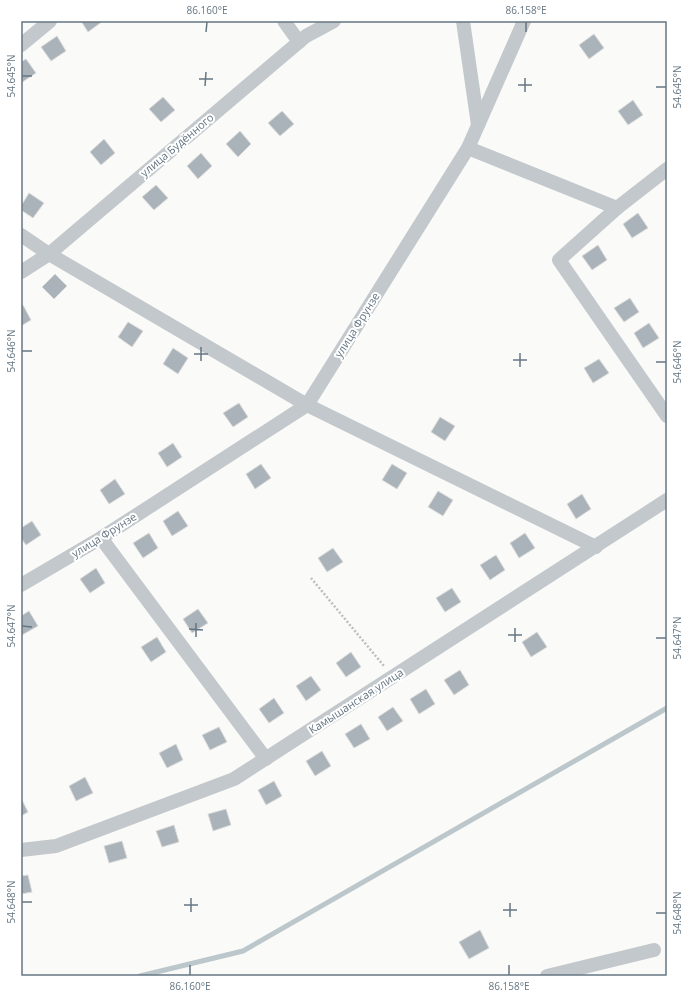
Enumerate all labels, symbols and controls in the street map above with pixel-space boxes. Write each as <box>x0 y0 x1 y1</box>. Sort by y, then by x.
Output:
text: 86.160°E <box>186 3 228 17</box>
text: 86.158°E <box>505 3 547 17</box>
text: 54.645°N <box>4 54 18 98</box>
text: 54.645°N <box>670 65 684 109</box>
street label: улица Будённого <box>137 109 217 180</box>
street label: улица Фрунзе <box>331 289 383 360</box>
text: 54.646°N <box>4 329 18 373</box>
text: 54.646°N <box>670 340 684 384</box>
street label: улица Фрунзе <box>68 509 139 561</box>
text: 54.647°N <box>4 604 18 648</box>
text: 54.647°N <box>670 616 684 660</box>
street label: Камышанская улица <box>306 664 406 737</box>
text: 54.648°N <box>4 880 18 924</box>
text: 54.648°N <box>670 891 684 935</box>
text: 86.160°E <box>169 979 211 993</box>
text: 86.158°E <box>488 979 530 993</box>

